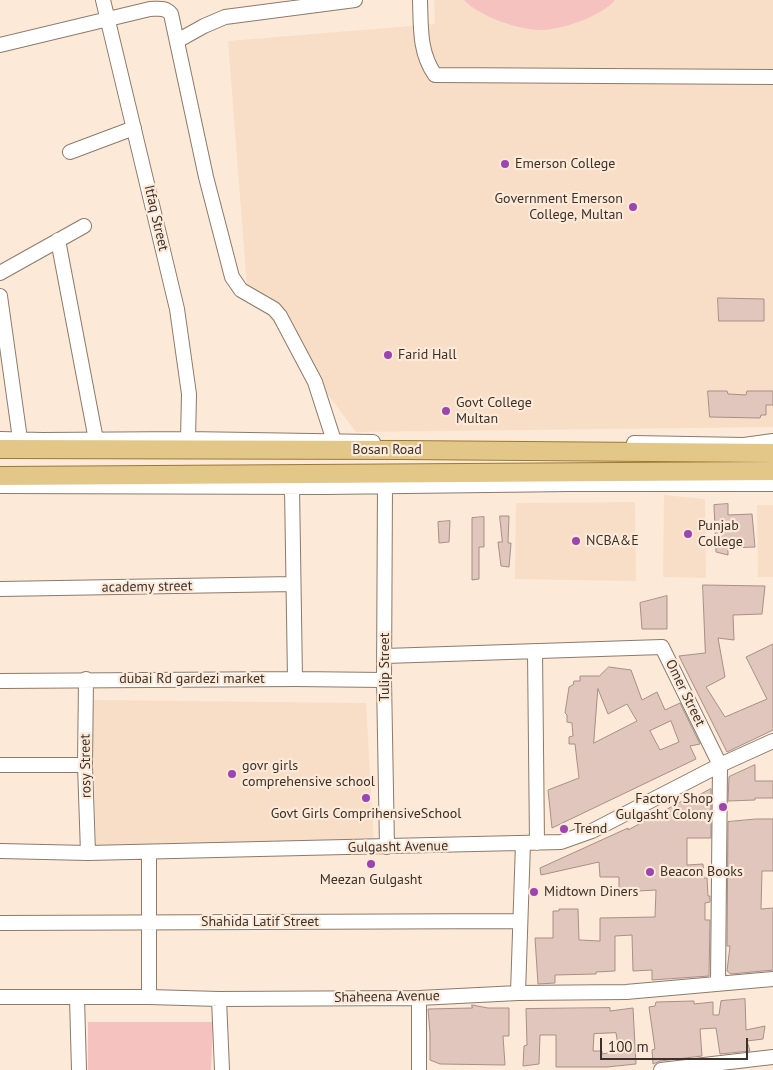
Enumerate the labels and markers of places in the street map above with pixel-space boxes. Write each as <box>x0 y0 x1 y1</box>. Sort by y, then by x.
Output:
place label: Emerson College <box>515 156 615 172</box>
marker: Emerson College <box>499 158 511 170</box>
place label: Government Emerson College, Multan <box>495 191 623 223</box>
marker: Government Emerson College, Multan <box>627 201 639 213</box>
place label: Farid Hall <box>398 347 456 363</box>
marker: Farid Hall <box>382 349 394 361</box>
place label: Govt College Multan <box>456 395 532 428</box>
marker: Govt College Multan <box>440 405 452 417</box>
place label: Punjab College <box>698 518 743 550</box>
marker: Punjab College <box>682 528 694 540</box>
place label: NCBA&E <box>586 533 639 549</box>
marker: NCBA&E <box>570 535 582 547</box>
place label: govr girls comprehensive school <box>242 758 375 790</box>
marker: govr girls comprehensive school <box>226 768 238 780</box>
place label: Factory Shop Gulgasht Colony <box>616 791 713 824</box>
marker: Govt Girls ComprihensiveSchool <box>360 792 372 804</box>
marker: Factory Shop Gulgasht Colony <box>717 801 729 813</box>
place label: Govt Girls ComprihensiveSchool <box>271 806 461 822</box>
place label: Trend <box>574 821 607 837</box>
marker: Trend <box>558 823 570 835</box>
marker: Meezan Gulgasht <box>365 858 377 870</box>
place label: Beacon Books <box>660 864 743 880</box>
marker: Beacon Books <box>644 866 656 878</box>
place label: Meezan Gulgasht <box>320 872 422 888</box>
place label: Midtown Diners <box>544 884 638 900</box>
marker: Midtown Diners <box>528 886 540 898</box>

